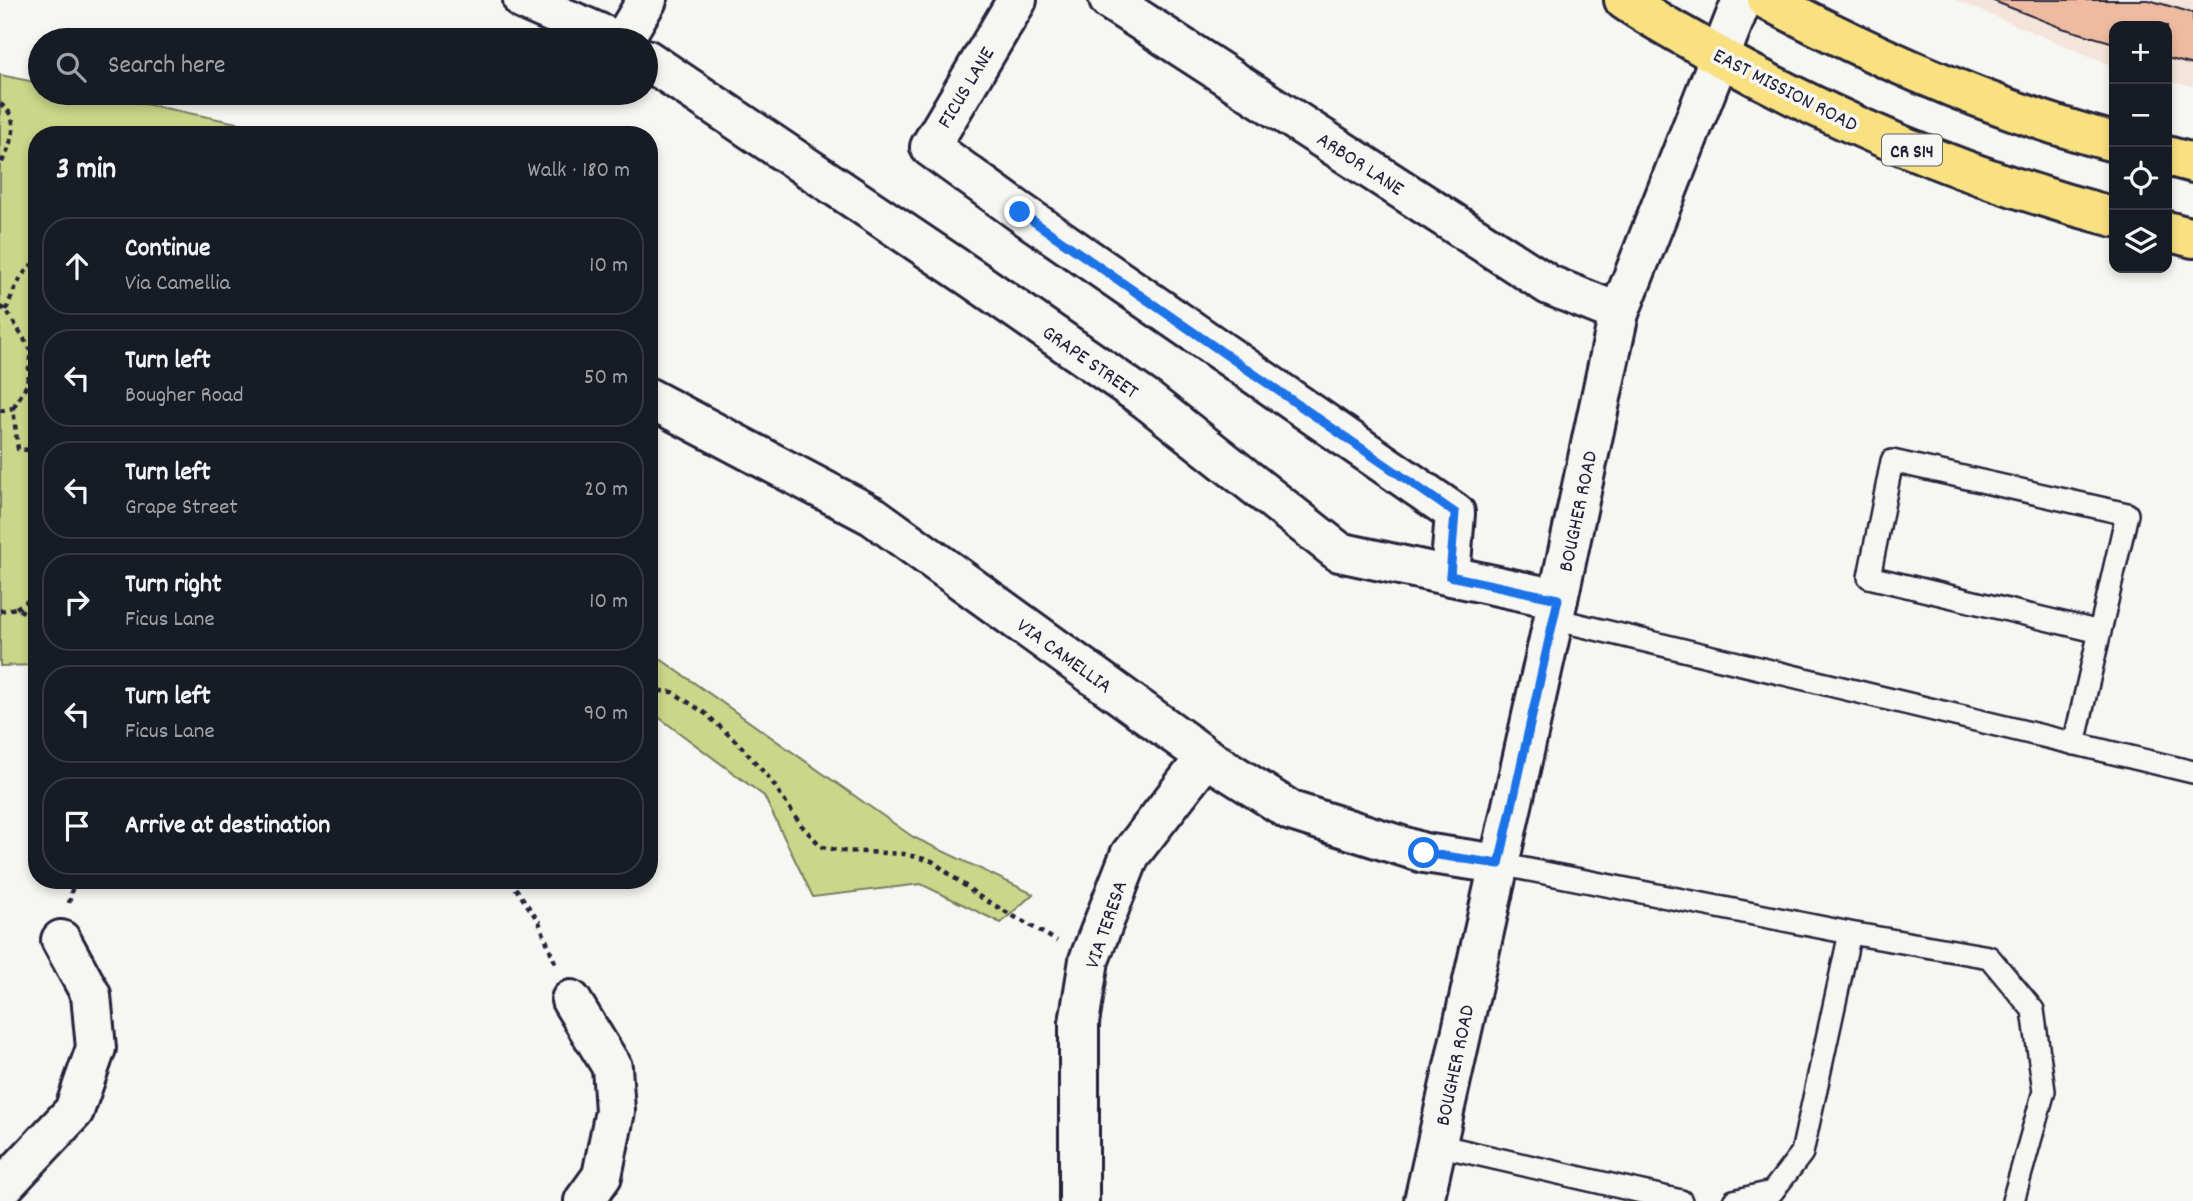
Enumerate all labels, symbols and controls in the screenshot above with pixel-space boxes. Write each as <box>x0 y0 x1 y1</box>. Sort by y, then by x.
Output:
map controls <box>2109 21 2172 273</box>
button: + <box>2109 21 2172 84</box>
search box <box>28 28 658 105</box>
street label: FICUS LANE <box>931 42 1004 135</box>
street label: EAST MISSION ROAD <box>1707 42 1862 141</box>
icon: search <box>52 48 90 86</box>
text: Search here <box>108 48 226 85</box>
button: − <box>2109 84 2172 147</box>
street label: ARBOR LANE <box>1310 126 1409 205</box>
road number: CR S14 <box>1882 134 1942 166</box>
button: locate <box>2109 147 2172 210</box>
text: 3 min <box>56 150 116 193</box>
text: Walk · 180 m <box>527 155 630 188</box>
route end <box>1004 196 1035 227</box>
button: layers <box>2109 210 2172 273</box>
text: Continue <box>125 231 210 268</box>
icon: ahead <box>58 247 96 285</box>
text: 10 m <box>589 250 628 283</box>
text: Via Camellia <box>125 268 230 301</box>
street label: GRAPE STREET <box>1035 319 1144 408</box>
text: Turn left <box>125 343 211 380</box>
icon: left <box>58 359 96 397</box>
text: 50 m <box>584 362 628 395</box>
text: Bougher Road <box>125 380 244 413</box>
street label: BOUGHER ROAD <box>1553 448 1607 575</box>
text: Turn left <box>125 455 211 492</box>
icon: left <box>58 471 96 509</box>
text: 20 m <box>584 474 628 507</box>
text: Grape Street <box>125 492 238 525</box>
text: Turn right <box>125 567 222 604</box>
icon: right <box>58 583 96 621</box>
text: 10 m <box>589 586 628 619</box>
text: Ficus Lane <box>125 604 215 637</box>
street label: VIA CAMELLIA <box>1009 612 1117 702</box>
text: Turn left <box>125 679 211 716</box>
icon: left <box>58 695 96 733</box>
text: 90 m <box>584 698 628 731</box>
text: Ficus Lane <box>125 716 215 749</box>
icon: arrive <box>58 807 96 845</box>
text: Arrive at destination <box>125 808 330 845</box>
route start <box>1408 837 1439 868</box>
street label: VIA TERESA <box>1079 877 1137 973</box>
street label: BOUGHER ROAD <box>1430 1002 1484 1129</box>

